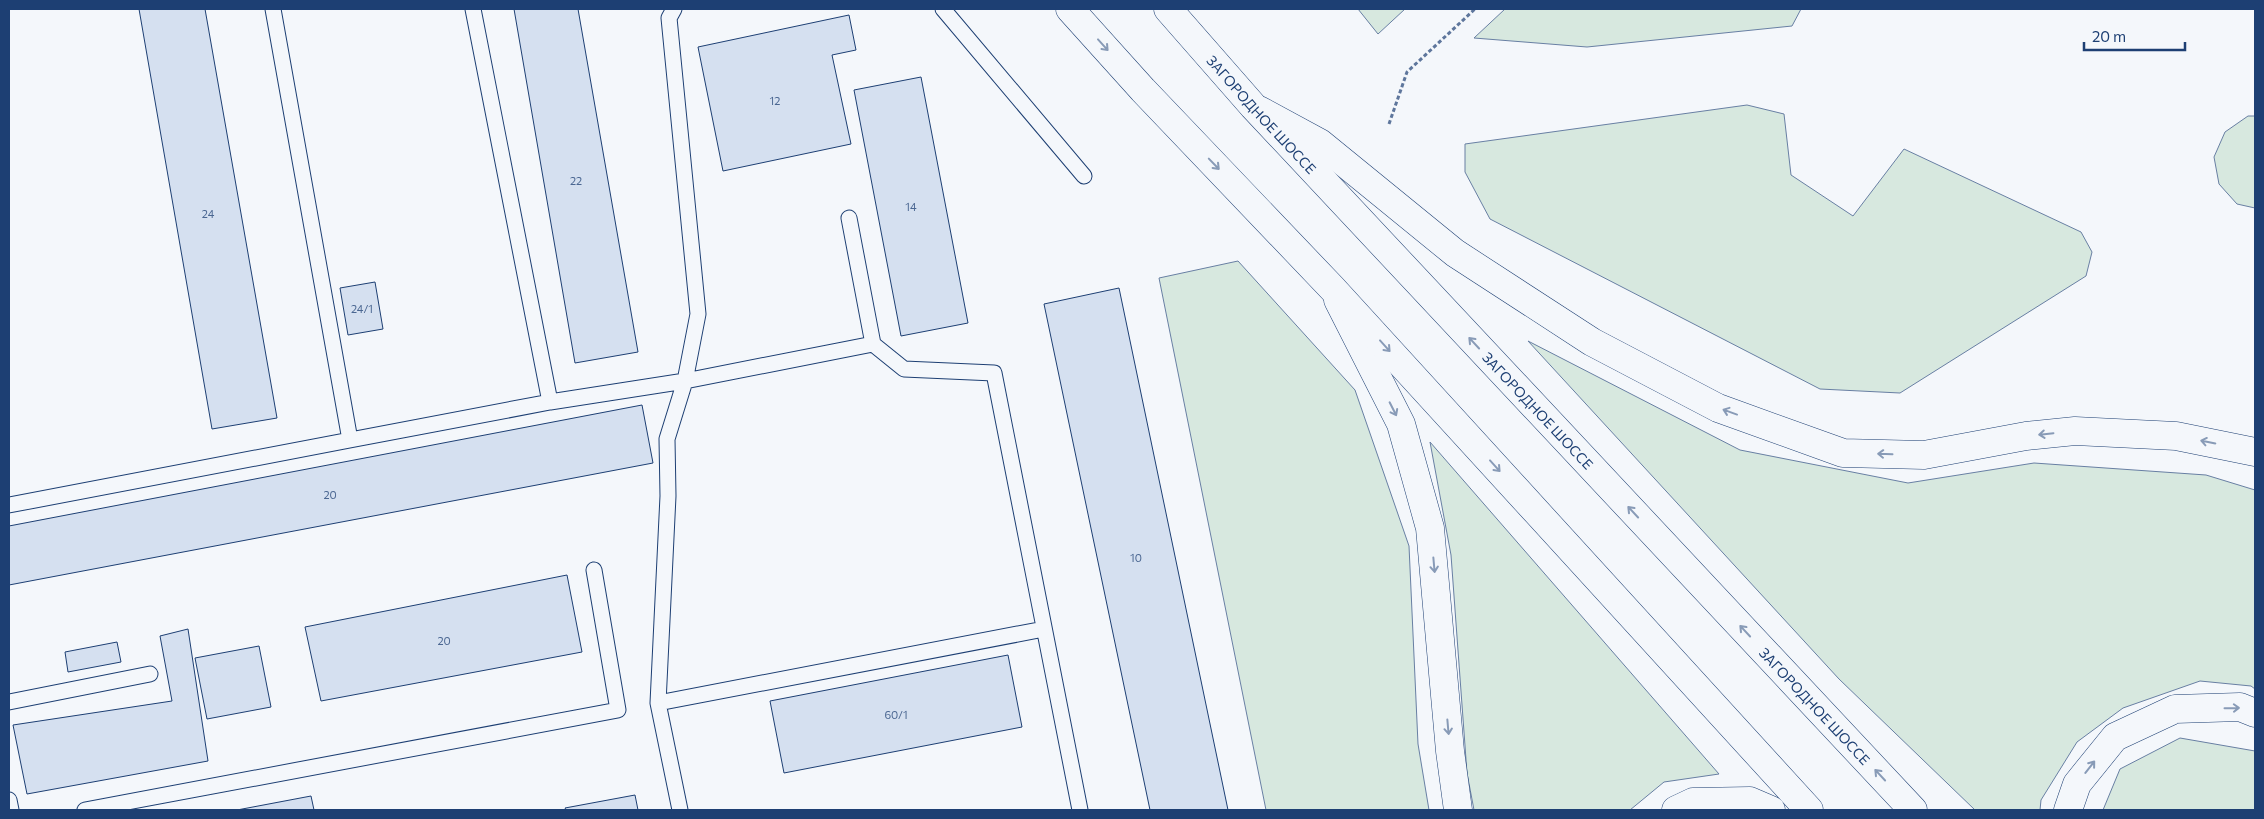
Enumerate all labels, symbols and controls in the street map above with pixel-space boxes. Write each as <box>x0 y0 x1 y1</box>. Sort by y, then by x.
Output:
scale bar <box>2084 20 2185 52</box>
text: 20 m <box>2092 27 2126 45</box>
one-way arrow <box>1097 38 1109 51</box>
street label: ЗАГОРОДНОЕ ШОССЕ <box>1204 51 1320 177</box>
house number: 12 <box>770 94 780 107</box>
one-way arrow <box>1208 157 1220 170</box>
house number: 22 <box>570 174 582 187</box>
house number: 14 <box>905 200 917 213</box>
house number: 24 <box>202 207 215 220</box>
house number: 24/1 <box>351 302 373 315</box>
one-way arrow <box>1468 336 1480 349</box>
one-way arrow <box>1379 340 1391 353</box>
street label: ЗАГОРОДНОЕ ШОССЕ <box>1479 348 1597 472</box>
one-way arrow <box>1389 401 1398 416</box>
one-way arrow <box>1723 407 1738 416</box>
one-way arrow <box>2038 429 2054 439</box>
one-way arrow <box>2200 436 2216 446</box>
one-way arrow <box>1878 449 1894 459</box>
one-way arrow <box>1489 460 1501 473</box>
house number: 20 <box>323 488 337 501</box>
one-way arrow <box>1627 506 1639 519</box>
house number: 10 <box>1130 551 1142 564</box>
one-way arrow <box>1429 557 1439 573</box>
one-way arrow <box>1739 624 1751 637</box>
house number: 20 <box>437 634 451 647</box>
street label: ЗАГОРОДНОЕ ШОССЕ <box>1756 644 1874 768</box>
one-way arrow <box>2224 703 2240 712</box>
house number: 60/1 <box>884 708 908 721</box>
one-way arrow <box>1443 719 1453 735</box>
one-way arrow <box>2085 761 2096 774</box>
one-way arrow <box>1874 768 1886 781</box>

